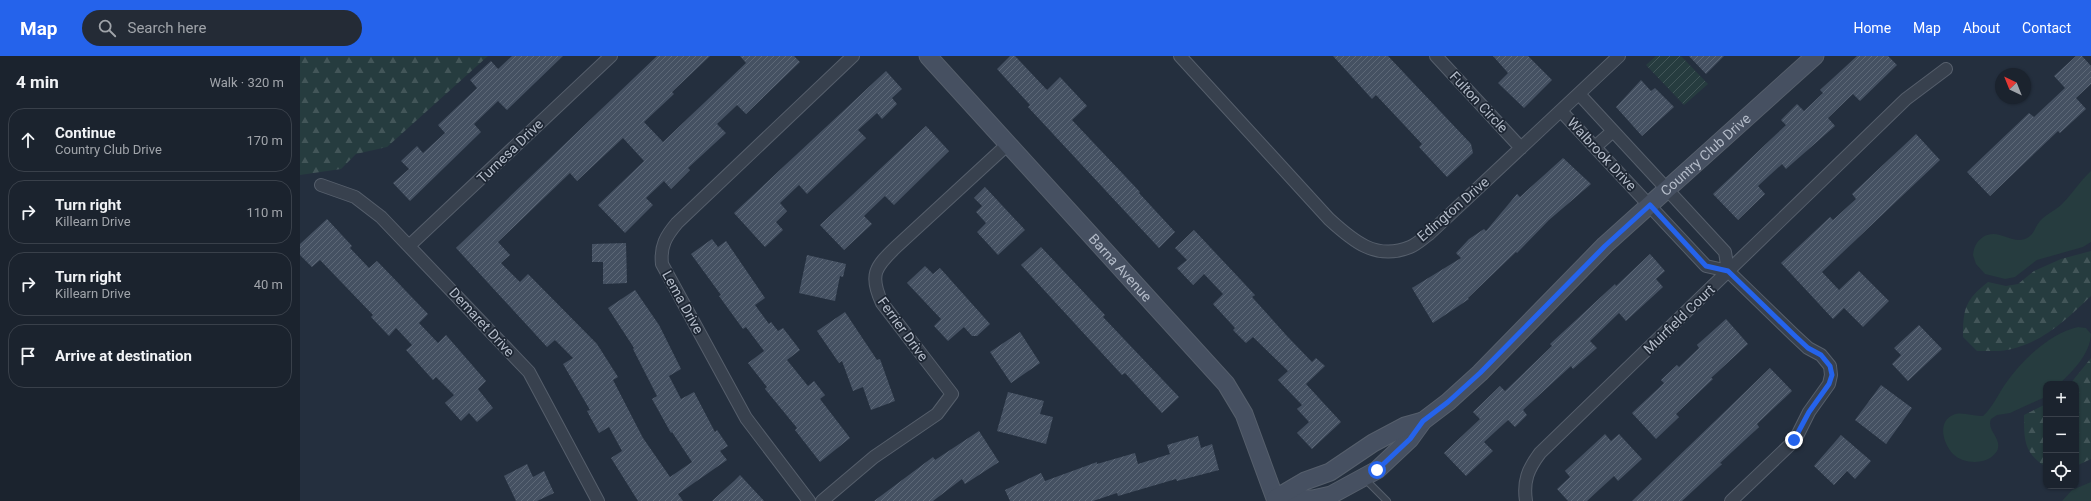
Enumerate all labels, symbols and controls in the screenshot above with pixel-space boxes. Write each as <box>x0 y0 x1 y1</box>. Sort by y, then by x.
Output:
search box <box>82 10 362 46</box>
text: Map <box>20 17 58 40</box>
icon: search <box>96 17 118 39</box>
text: Search here <box>128 19 206 37</box>
text: Home <box>1853 20 1891 36</box>
text: Map <box>1913 20 1941 36</box>
text: About <box>1963 20 2000 36</box>
text: Contact <box>2022 20 2071 36</box>
street label: Fulton Circle <box>1447 68 1511 136</box>
north arrow <box>1995 68 2031 104</box>
text: 4 min <box>16 72 59 92</box>
text: Walk · 320 m <box>209 75 284 90</box>
street label: Country Club Drive <box>1657 110 1754 199</box>
street label: Walbrook Drive <box>1564 114 1640 194</box>
street label: Turnesa Drive <box>474 116 546 186</box>
text: Continue <box>55 124 116 142</box>
icon: ahead <box>17 129 39 151</box>
text: 170 m <box>246 133 283 148</box>
text: Country Club Drive <box>55 142 162 157</box>
street label: Edington Drive <box>1414 174 1492 244</box>
text: Turn right <box>55 196 121 214</box>
icon: right <box>17 201 39 223</box>
text: 110 m <box>246 205 283 220</box>
text: Killearn Drive <box>55 214 131 229</box>
street label: Barna Avenue <box>1086 231 1155 305</box>
text: Turn right <box>55 268 121 286</box>
street label: Lema Drive <box>659 268 707 336</box>
icon: right <box>17 273 39 295</box>
text: 40 m <box>254 277 283 292</box>
street label: Muirfield Court <box>1640 281 1718 357</box>
street label: Demaret Drive <box>446 284 518 360</box>
text: Killearn Drive <box>55 286 131 301</box>
street label: Ferrier Drive <box>874 294 932 364</box>
icon: arrive <box>17 345 39 367</box>
text: Arrive at destination <box>55 347 192 365</box>
map controls <box>2043 381 2079 489</box>
button: + <box>2043 381 2079 417</box>
button: − <box>2043 417 2079 453</box>
route end <box>1785 431 1803 449</box>
button: locate <box>2043 453 2079 489</box>
route start <box>1368 461 1386 479</box>

